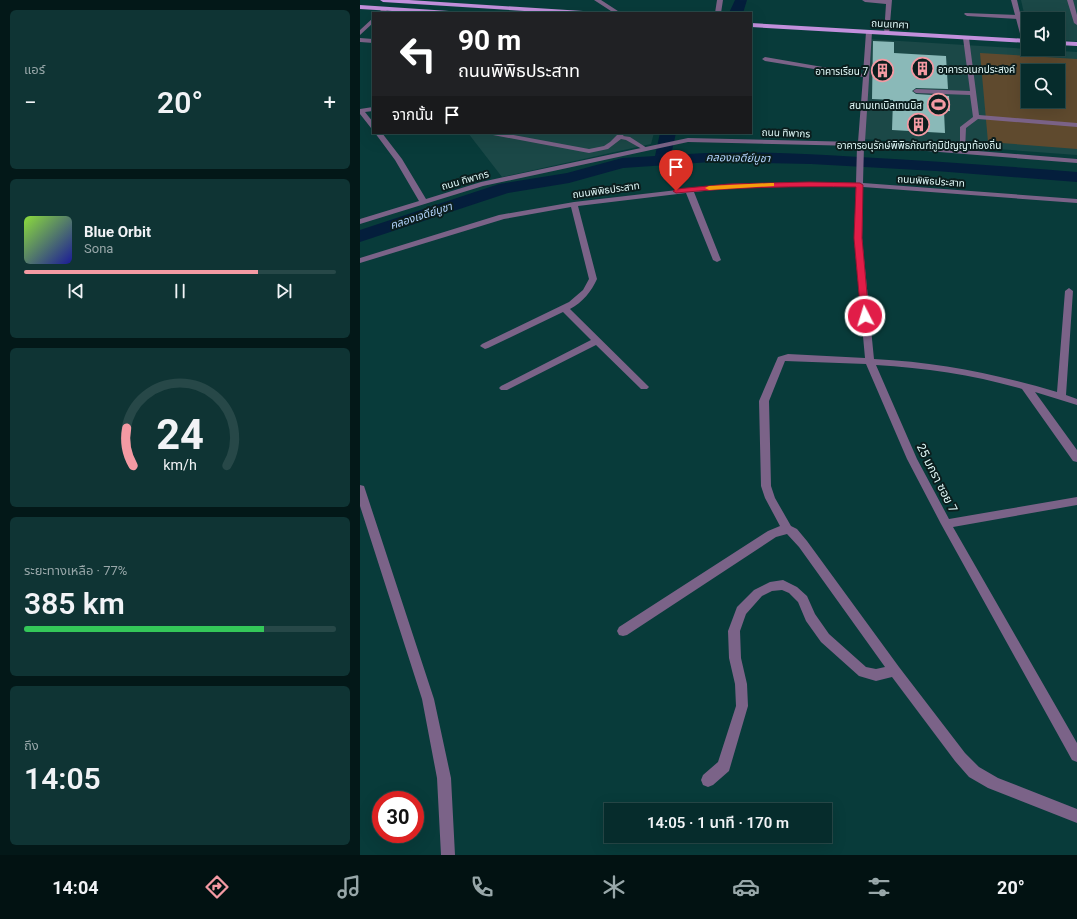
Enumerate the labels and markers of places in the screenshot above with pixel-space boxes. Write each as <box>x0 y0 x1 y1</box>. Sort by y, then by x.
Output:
building icon: อาคารอเนกประสงค์ <box>910 56 936 82</box>
building icon: อาคารเรียน 7 <box>870 58 896 84</box>
place label: อาคารอเนกประสงค์ <box>938 64 1015 75</box>
place label: อาคารเรียน 7 <box>815 66 868 77</box>
sports icon: สนามเทเบิลเทนนิส <box>925 92 951 118</box>
place label: สนามเทเบิลเทนนิส <box>849 100 922 111</box>
building icon: อาคารอนุรักษ์พิพิธภัณฑ์ภูมิปัญญาท้องถิ่น <box>906 112 932 138</box>
place label: อาคารอนุรักษ์พิพิธภัณฑ์ภูมิปัญญาท้องถิ่น <box>837 138 1001 152</box>
pin <box>659 150 693 191</box>

